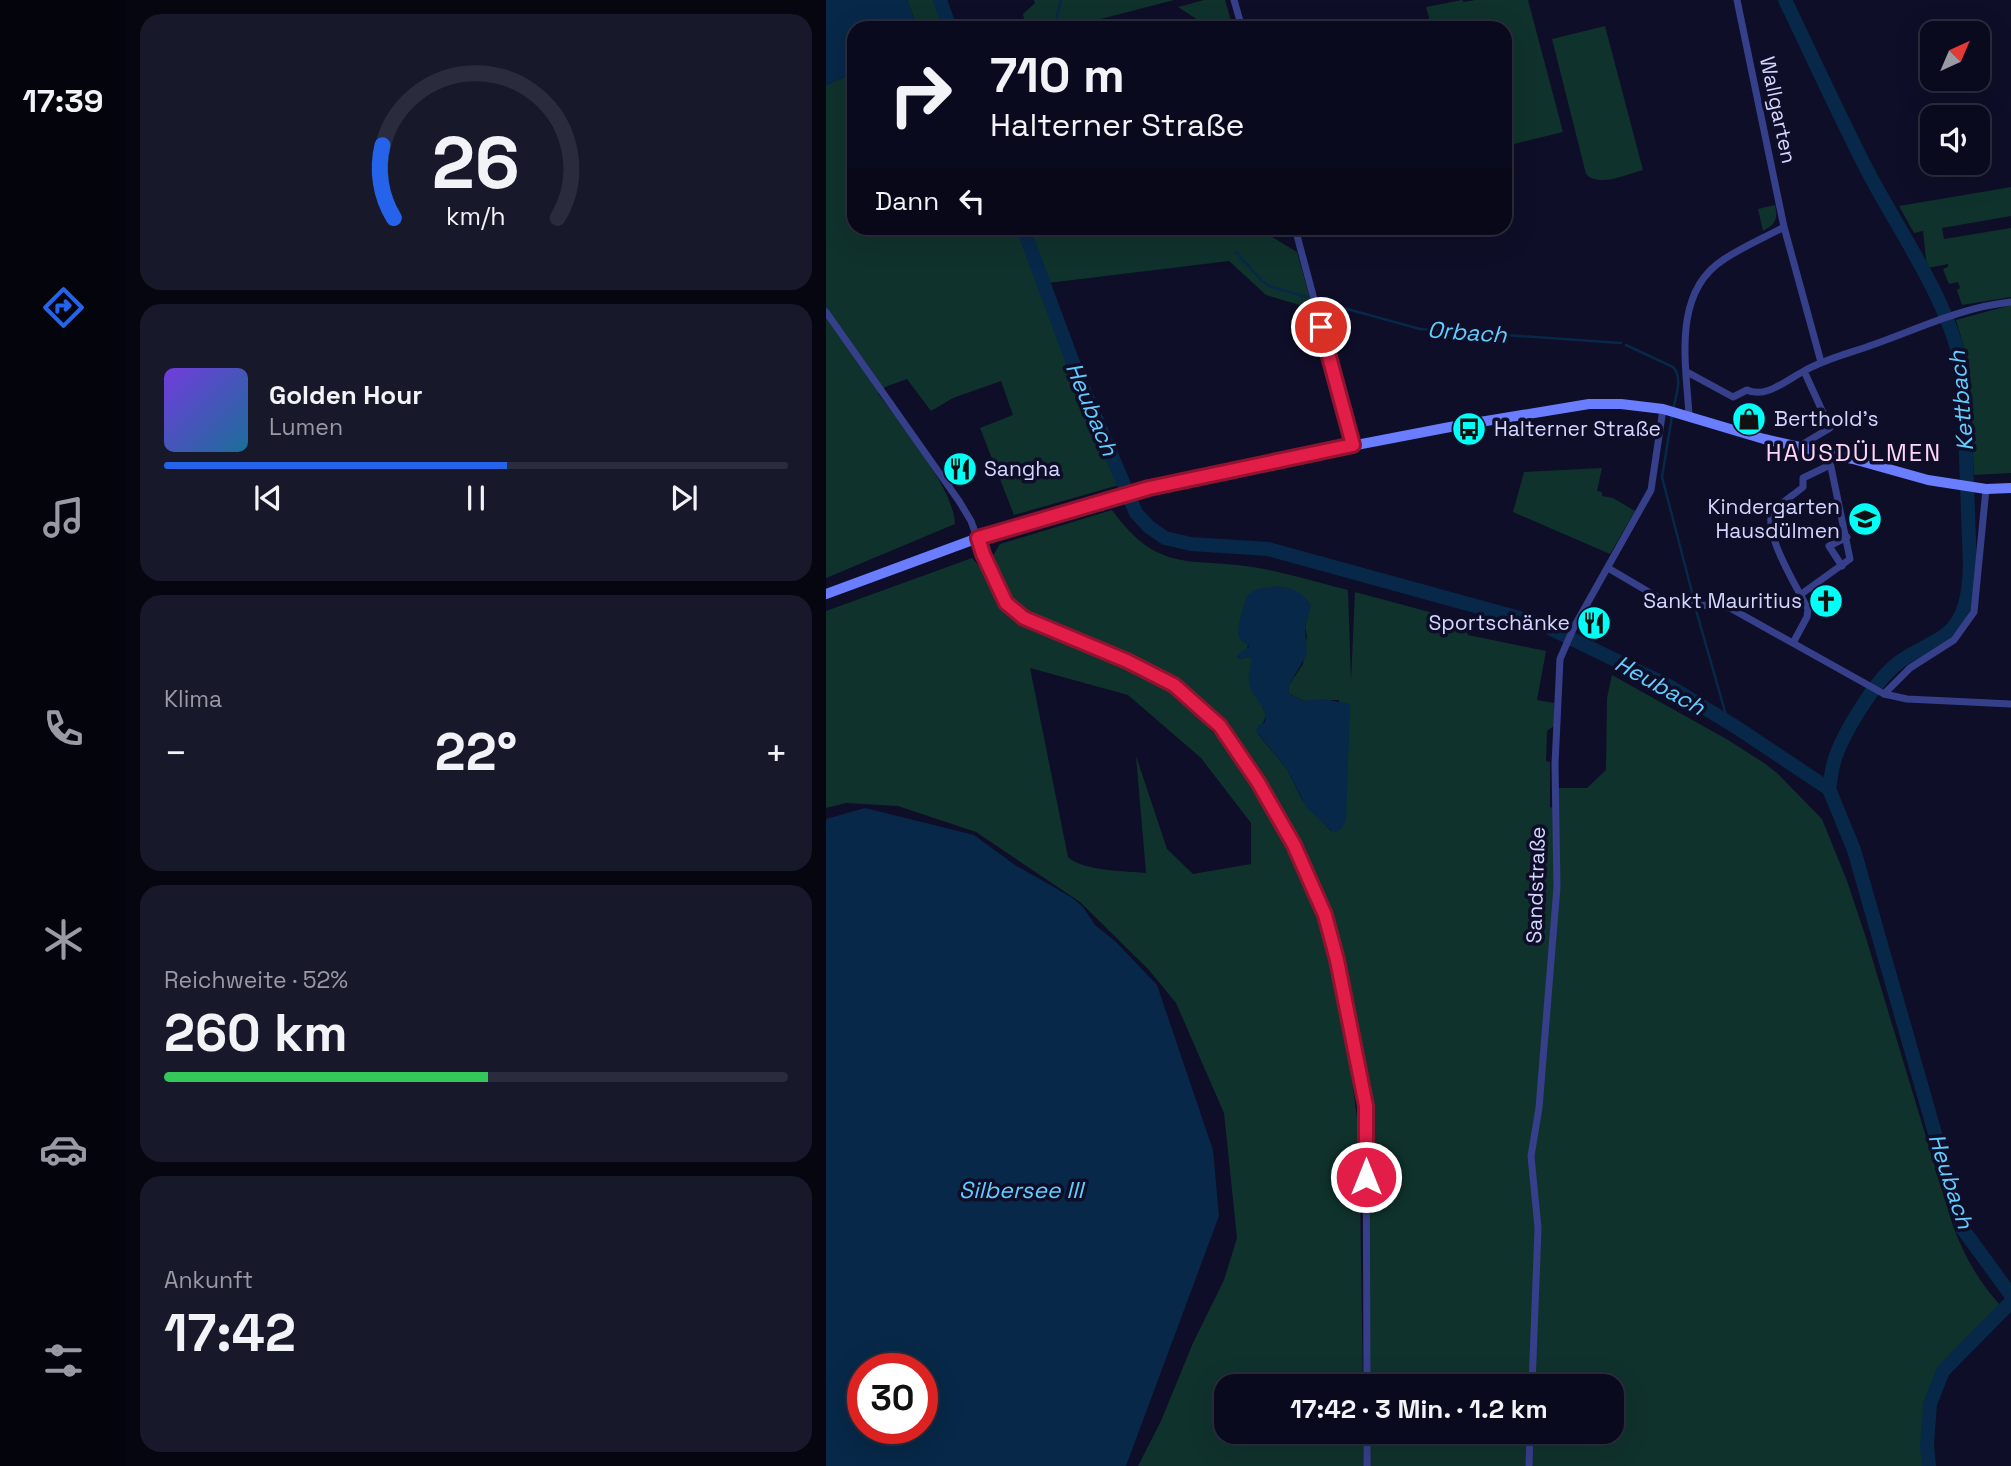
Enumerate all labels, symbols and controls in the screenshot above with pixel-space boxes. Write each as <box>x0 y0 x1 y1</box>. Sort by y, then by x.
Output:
north arrow <box>1920 21 1990 91</box>
map controls <box>1920 21 1990 175</box>
text: 710 m <box>990 44 1125 106</box>
icon: right <box>875 49 966 140</box>
street label: Wallgarten <box>1754 54 1803 166</box>
text: 17:39 <box>23 81 103 121</box>
text: Halterner Straße <box>990 105 1245 145</box>
button: sound <box>1920 105 1990 175</box>
text: 26 <box>432 117 520 210</box>
icon: left <box>953 182 991 220</box>
text: Dann <box>875 184 939 218</box>
text: km/h <box>446 200 506 232</box>
icon: directions <box>39 283 88 332</box>
pin <box>1291 297 1351 357</box>
icon: arrive <box>1302 308 1340 346</box>
water label: Orbach <box>1426 314 1509 350</box>
water label: Kettbach <box>1942 349 1980 452</box>
water label: Heubach <box>1059 358 1125 461</box>
text: Golden Hour <box>269 378 423 412</box>
shop icon: Berthold's <box>1730 400 1768 438</box>
place label: Berthold's <box>1774 405 1879 432</box>
bus stop icon: Halterner Straße <box>1450 410 1488 448</box>
text: Lumen <box>269 412 343 442</box>
place label: Halterner Straße <box>1494 415 1661 442</box>
district label: HAUSDÜLMEN <box>1766 437 1942 468</box>
restaurant icon: Sangha <box>941 450 979 488</box>
place label: Sangha <box>984 455 1060 482</box>
icon: previous <box>249 479 287 517</box>
icon: pause <box>457 479 495 517</box>
icon: next <box>665 479 703 517</box>
icon: music <box>39 493 88 542</box>
place label: Kindergarten Hausdülmen <box>1708 493 1840 544</box>
school or university icon: Kindergarten Hausdülmen <box>1846 500 1884 538</box>
church icon: Sankt Mauritius <box>1807 582 1845 620</box>
place label: Sankt Mauritius <box>1643 587 1802 614</box>
restaurant icon: Sportschänke <box>1575 604 1613 642</box>
place label: Sportschänke <box>1428 609 1570 636</box>
water label: Heubach <box>1610 648 1711 722</box>
text: Klima <box>164 684 222 714</box>
icon: phone <box>39 704 88 753</box>
text: 22° <box>435 719 517 785</box>
text: − <box>164 729 188 777</box>
text: + <box>764 729 788 777</box>
street label: Sandstraße <box>1520 826 1551 944</box>
icon: climate <box>39 915 88 964</box>
text: Reichweite · 52% <box>164 965 348 995</box>
text: 260 km <box>164 1000 348 1066</box>
icon: car <box>39 1125 88 1174</box>
water label: Heubach <box>1922 1130 1981 1233</box>
position arrow <box>1329 1140 1403 1214</box>
water label: Silbersee III <box>959 1175 1086 1205</box>
text: Ankunft <box>164 1265 253 1295</box>
text: 17:42 <box>164 1300 296 1366</box>
icon: filters <box>39 1336 88 1385</box>
speed limit sign: 30 <box>847 1353 938 1444</box>
text: 17:42 · 3 Min. · 1.2 km <box>1290 1392 1548 1426</box>

